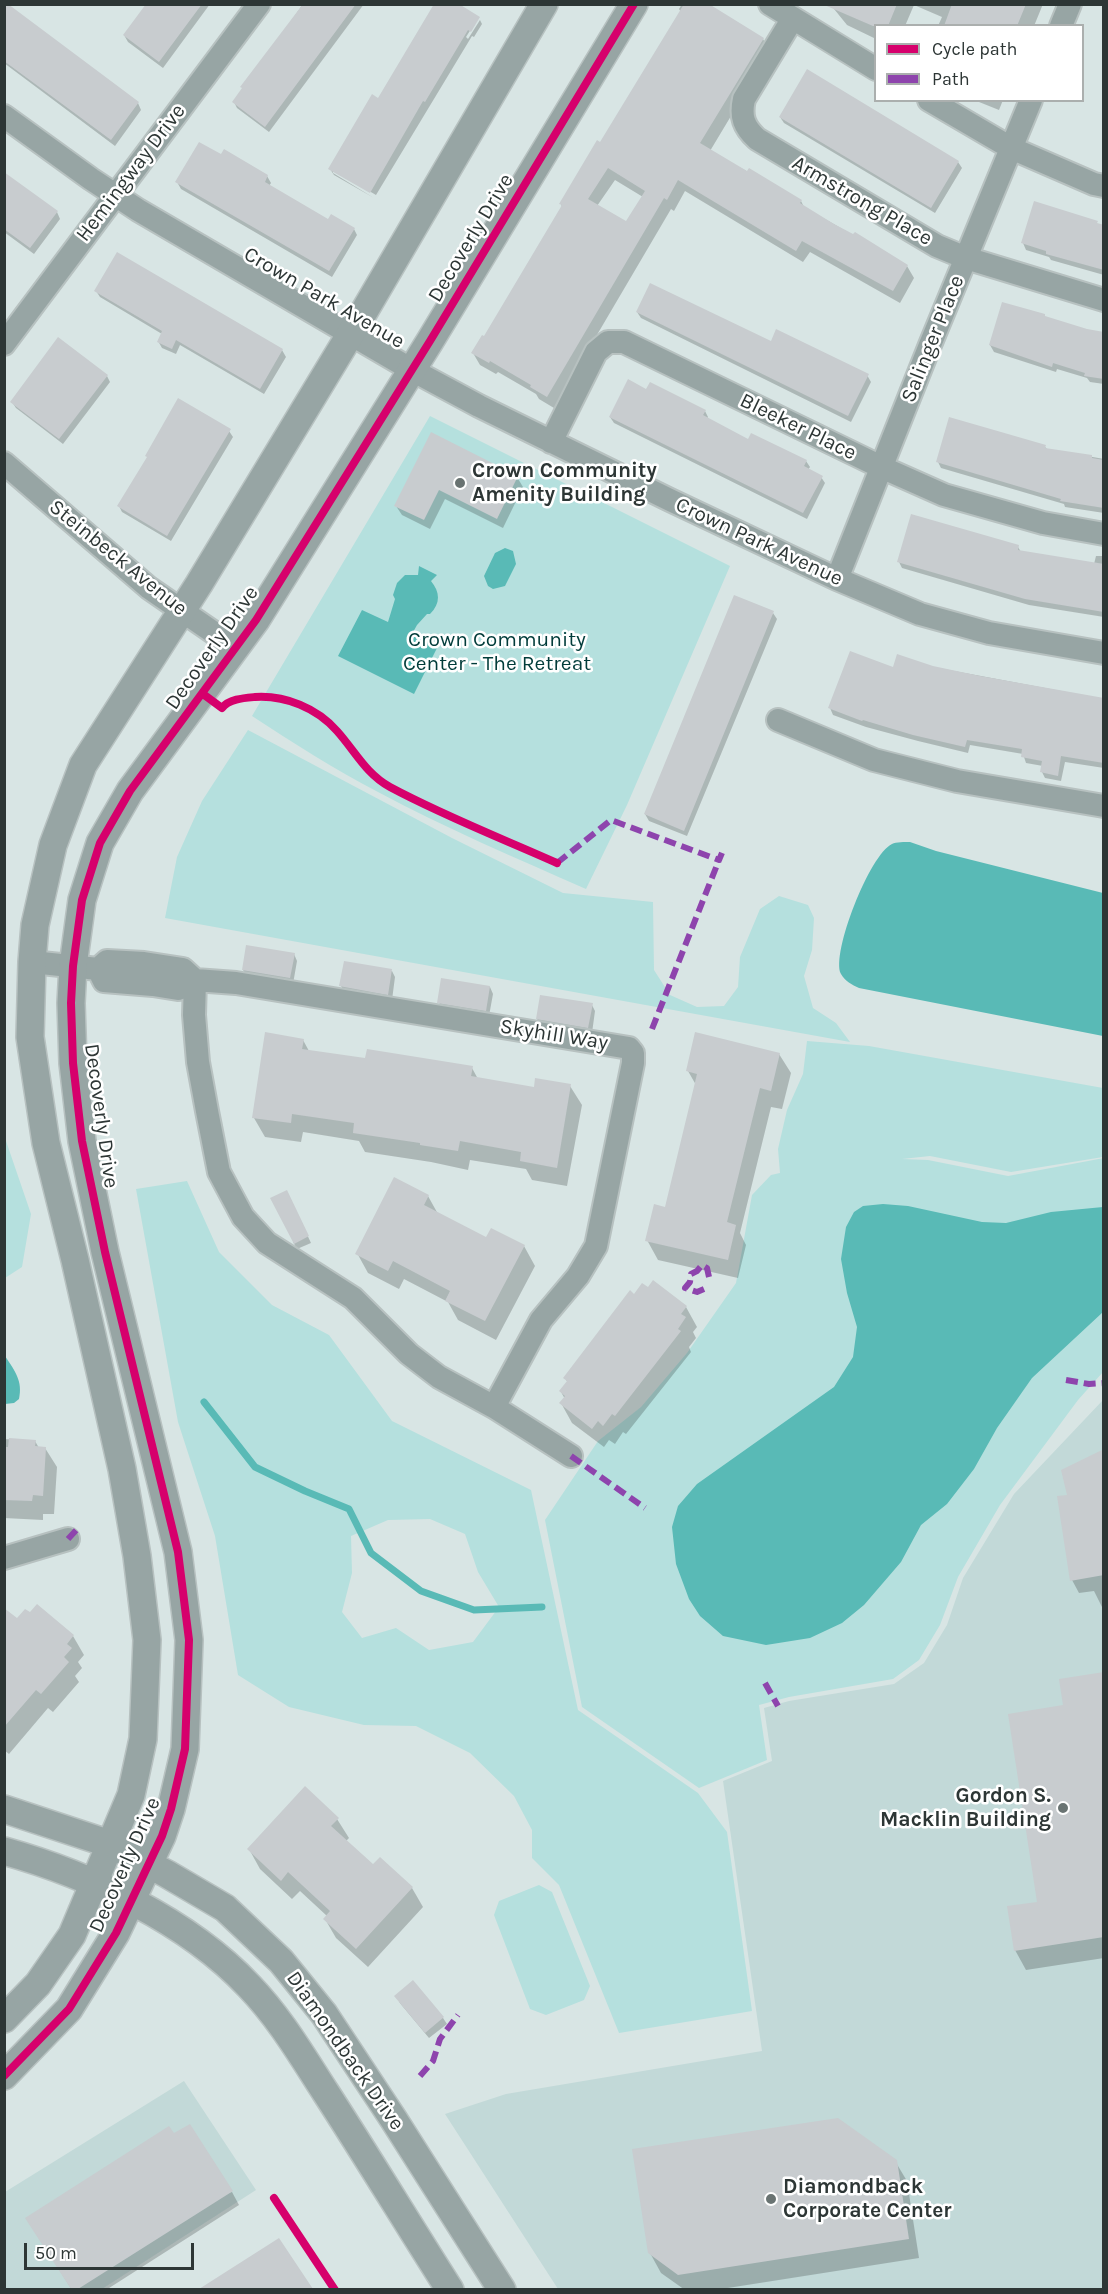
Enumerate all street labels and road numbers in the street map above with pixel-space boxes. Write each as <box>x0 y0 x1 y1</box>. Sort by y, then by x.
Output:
street label: Hemingway Drive <box>71 99 191 247</box>
street label: Armstrong Place <box>788 151 936 251</box>
street label: Decoverly Drive <box>423 169 519 307</box>
street label: Crown Park Avenue <box>239 242 409 354</box>
street label: Salinger Place <box>896 272 970 406</box>
street label: Bleeker Place <box>736 388 860 466</box>
street label: Crown Park Avenue <box>671 492 847 592</box>
street label: Steinbeck Avenue <box>44 495 192 621</box>
street label: Decoverly Drive <box>160 581 264 715</box>
street label: Skyhill Way <box>498 1014 610 1056</box>
street label: Decoverly Drive <box>78 1042 124 1190</box>
street label: Decoverly Drive <box>84 1793 166 1937</box>
street label: Diamondback Drive <box>281 1967 409 2135</box>

